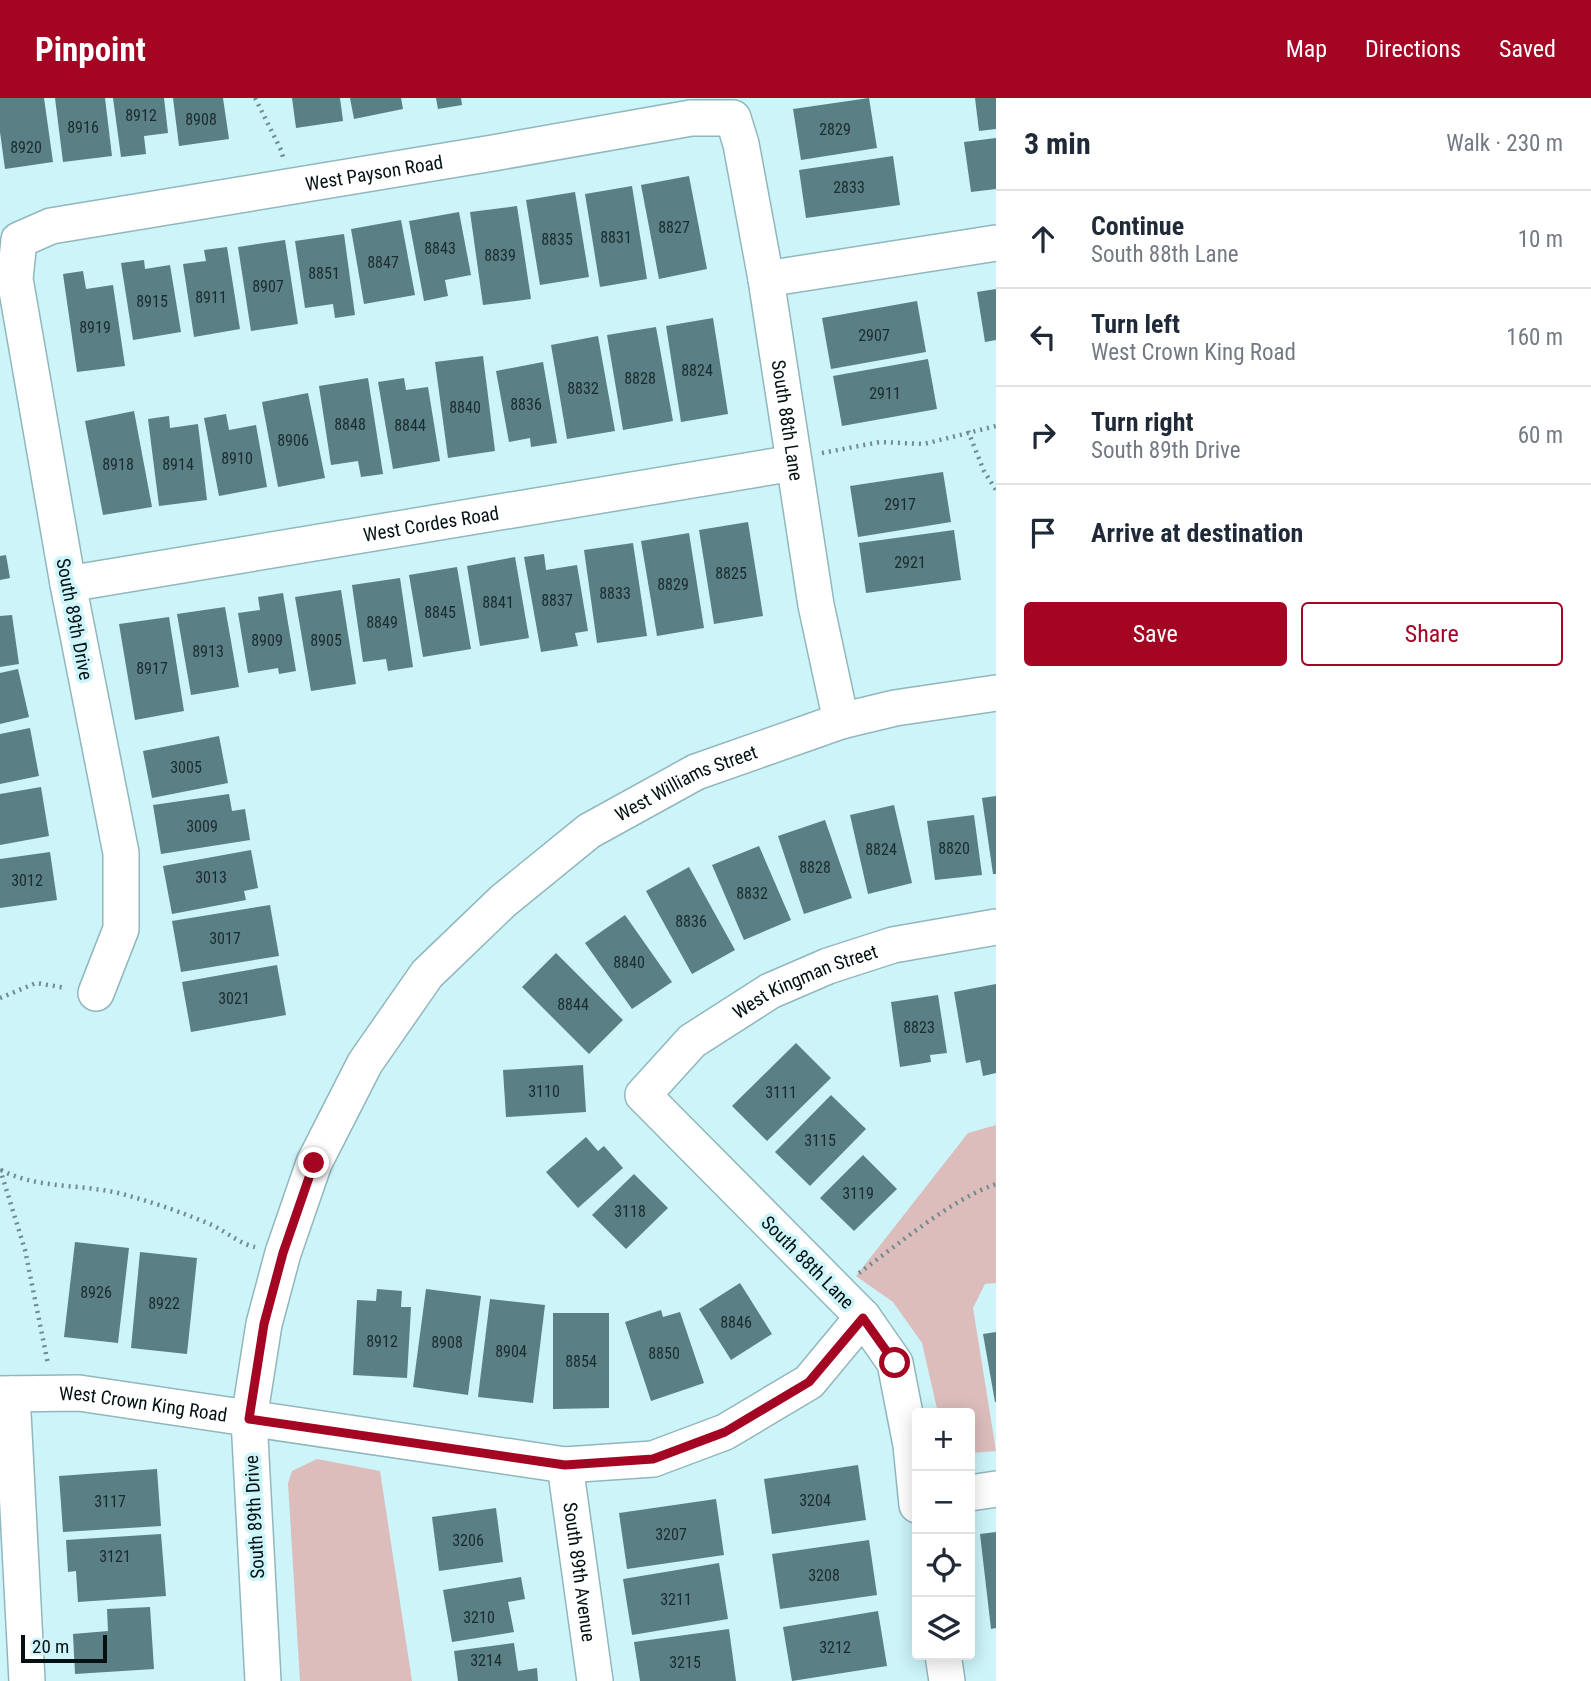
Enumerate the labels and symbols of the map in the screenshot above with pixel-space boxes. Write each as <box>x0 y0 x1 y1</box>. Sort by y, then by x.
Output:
house number: 8912 <box>125 106 157 125</box>
house number: 8908 <box>185 110 217 129</box>
house number: 8916 <box>67 118 99 137</box>
house number: 2829 <box>819 120 851 139</box>
house number: 8920 <box>10 138 42 157</box>
street label: West Payson Road <box>304 150 445 196</box>
house number: 2833 <box>833 178 865 197</box>
house number: 8827 <box>658 218 690 237</box>
house number: 8831 <box>600 228 632 247</box>
house number: 8835 <box>541 230 573 249</box>
house number: 8843 <box>424 239 456 258</box>
house number: 8839 <box>484 246 516 265</box>
house number: 8847 <box>367 253 399 272</box>
house number: 8851 <box>308 264 340 283</box>
house number: 8907 <box>252 277 284 296</box>
house number: 8911 <box>195 288 227 307</box>
house number: 8915 <box>136 292 168 311</box>
house number: 8919 <box>79 318 111 337</box>
house number: 2907 <box>858 326 890 345</box>
street label: South 88th Lane <box>767 358 808 482</box>
house number: 8824 <box>681 361 713 380</box>
house number: 8828 <box>624 369 656 388</box>
house number: 8832 <box>567 379 599 398</box>
house number: 2911 <box>869 384 901 403</box>
house number: 8836 <box>510 395 542 414</box>
house number: 8840 <box>449 398 481 417</box>
house number: 8848 <box>334 415 366 434</box>
house number: 8844 <box>394 416 426 435</box>
house number: 8906 <box>277 431 309 450</box>
house number: 8910 <box>221 449 253 468</box>
house number: 8918 <box>102 455 134 474</box>
house number: 8914 <box>162 455 194 474</box>
house number: 2917 <box>884 495 916 514</box>
street label: West Cordes Road <box>361 501 501 547</box>
house number: 2921 <box>894 553 926 572</box>
street label: South 89th Drive <box>51 556 98 682</box>
house number: 8825 <box>715 564 747 583</box>
house number: 8829 <box>657 575 689 594</box>
house number: 8833 <box>599 584 631 603</box>
house number: 8837 <box>541 591 573 610</box>
house number: 8841 <box>482 593 514 612</box>
house number: 8845 <box>424 603 456 622</box>
house number: 8849 <box>366 613 398 632</box>
house number: 8909 <box>251 631 283 650</box>
house number: 8905 <box>310 631 342 650</box>
house number: 8913 <box>192 642 224 661</box>
house number: 8917 <box>136 659 168 678</box>
street label: West Williams Street <box>611 740 760 826</box>
house number: 3005 <box>170 758 202 777</box>
house number: 3009 <box>186 817 218 836</box>
house number: 8820 <box>938 839 970 858</box>
house number: 8824 <box>865 840 897 859</box>
house number: 8828 <box>799 858 831 877</box>
house number: 3013 <box>195 868 227 887</box>
house number: 3012 <box>11 871 43 890</box>
house number: 8832 <box>736 884 768 903</box>
house number: 8836 <box>675 912 707 931</box>
house number: 3017 <box>209 929 241 948</box>
street label: West Kingman Street <box>728 940 880 1024</box>
house number: 8840 <box>613 953 645 972</box>
house number: 3021 <box>218 989 250 1008</box>
house number: 8844 <box>557 995 589 1014</box>
house number: 8823 <box>903 1018 935 1037</box>
house number: 3110 <box>528 1082 560 1101</box>
house number: 3111 <box>765 1083 797 1102</box>
house number: 3115 <box>804 1131 836 1150</box>
route end <box>298 1147 329 1178</box>
house number: 3119 <box>842 1184 874 1203</box>
house number: 3118 <box>614 1202 646 1221</box>
street label: South 88th Lane <box>756 1211 859 1314</box>
house number: 8926 <box>80 1283 112 1302</box>
house number: 8922 <box>148 1294 180 1313</box>
house number: 8846 <box>720 1313 752 1332</box>
house number: 8912 <box>366 1332 398 1351</box>
house number: 8908 <box>431 1333 463 1352</box>
house number: 8904 <box>495 1342 527 1361</box>
house number: 8850 <box>648 1344 680 1363</box>
route start <box>879 1347 910 1378</box>
house number: 8854 <box>565 1352 597 1371</box>
street label: West Crown King Road <box>59 1382 229 1427</box>
street label: South 89th Drive <box>240 1455 269 1579</box>
house number: 3204 <box>799 1491 831 1510</box>
house number: 3117 <box>94 1492 126 1511</box>
street label: South 89th Avenue <box>558 1501 600 1643</box>
house number: 3207 <box>655 1525 687 1544</box>
house number: 3206 <box>452 1531 484 1550</box>
house number: 3121 <box>99 1547 131 1566</box>
house number: 3208 <box>808 1566 840 1585</box>
house number: 3211 <box>660 1590 692 1609</box>
house number: 3210 <box>463 1608 495 1627</box>
scale bar <box>21 1632 107 1664</box>
house number: 3212 <box>819 1638 851 1657</box>
house number: 3214 <box>470 1651 502 1670</box>
house number: 3215 <box>669 1653 701 1672</box>

